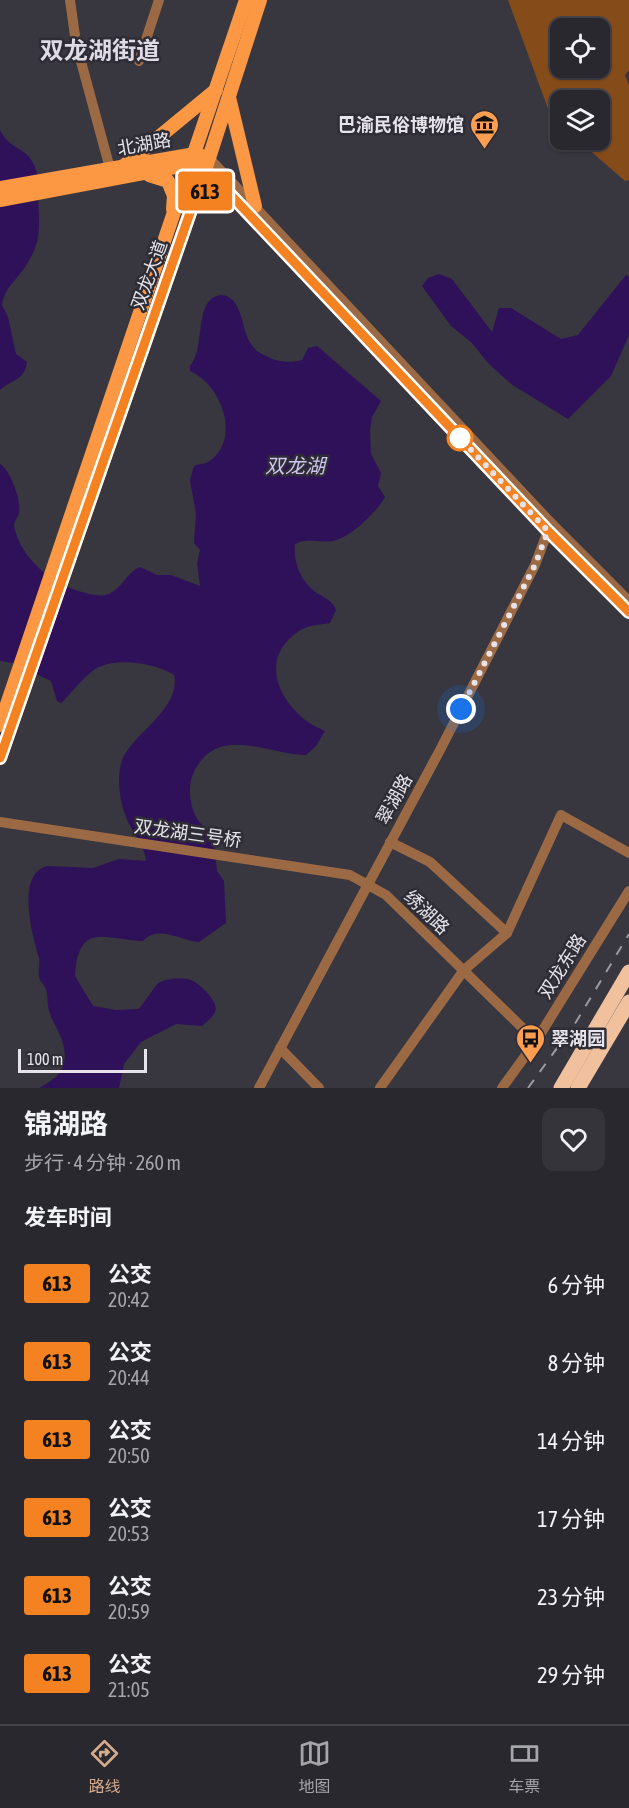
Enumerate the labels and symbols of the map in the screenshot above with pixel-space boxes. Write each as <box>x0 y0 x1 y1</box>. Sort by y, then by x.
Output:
district label: 双龙湖街道 <box>40 37 160 64</box>
museum icon: 巴渝民俗博物馆 <box>469 108 501 150</box>
place label: 巴渝民俗博物馆 <box>338 114 464 135</box>
street label: 北湖路 <box>116 129 172 159</box>
line badge: 613 <box>170 172 240 210</box>
street label: 双龙大道 <box>127 238 171 312</box>
unlabelled marker <box>447 425 473 451</box>
water label: 双龙湖 <box>265 454 328 477</box>
your location <box>446 694 476 724</box>
street label: 翠湖路 <box>372 770 416 828</box>
street label: 双龙湖三号桥 <box>133 815 243 851</box>
street label: 绣湖路 <box>400 886 454 938</box>
street label: 双龙东路 <box>534 930 590 1002</box>
bus stop icon: 翠湖园 <box>514 1022 546 1064</box>
place label: 翠湖园 <box>551 1028 605 1049</box>
scale bar <box>18 1046 147 1074</box>

